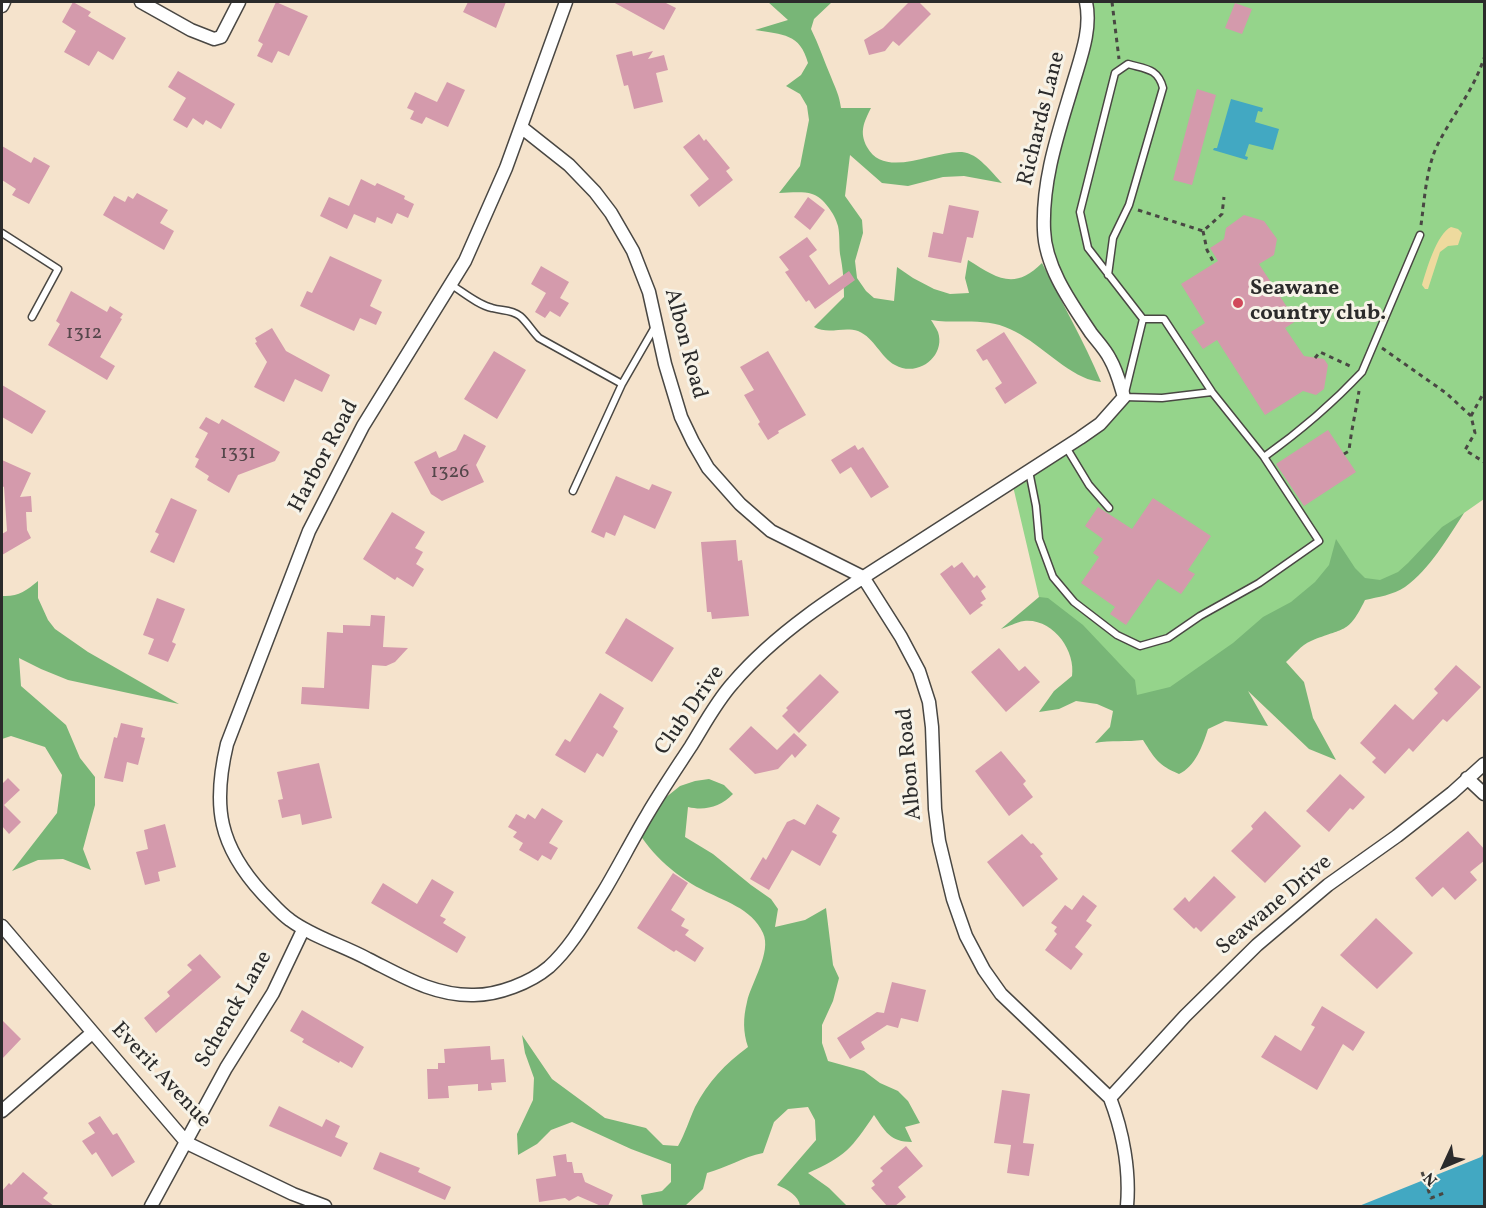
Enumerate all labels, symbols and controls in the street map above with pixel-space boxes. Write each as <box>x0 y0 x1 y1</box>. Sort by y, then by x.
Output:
street label: Richards Lane <box>1014 49 1072 189</box>
place label: Seawane country club. <box>1250 277 1386 328</box>
street label: Albon Road <box>657 286 711 402</box>
marker: Seawane country club. <box>1231 296 1245 310</box>
house number: 1312 <box>66 322 102 346</box>
street label: Harbor Road <box>284 396 366 518</box>
house number: 1331 <box>220 442 256 466</box>
house number: 1326 <box>431 461 469 485</box>
street label: Club Drive <box>651 661 731 761</box>
street label: Albon Road <box>893 707 929 821</box>
street label: Seawane Drive <box>1212 850 1338 962</box>
street label: Schenck Lane <box>191 947 279 1073</box>
street label: Everit Avenue <box>104 1018 216 1134</box>
north arrow <box>1414 1136 1474 1196</box>
text: N <box>1419 1167 1443 1190</box>

